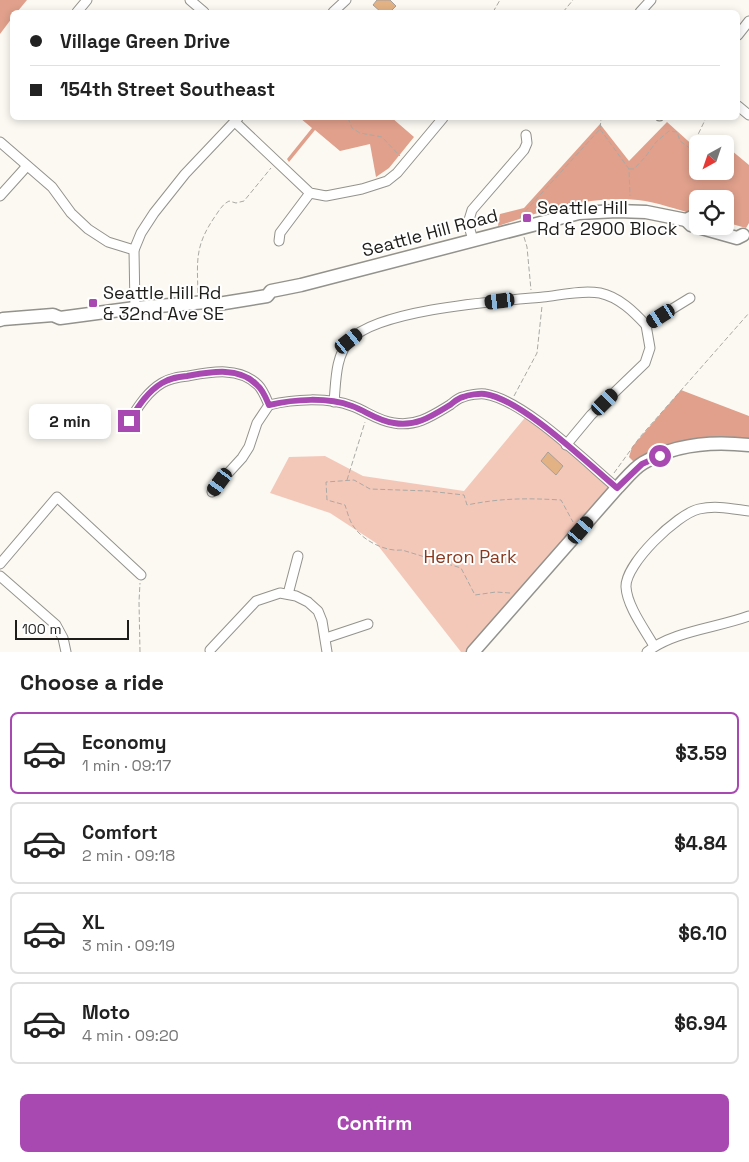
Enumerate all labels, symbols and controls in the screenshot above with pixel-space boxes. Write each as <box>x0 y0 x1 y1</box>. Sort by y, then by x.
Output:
text: Village Green Drive <box>60 29 230 54</box>
text: 154th Street Southeast <box>60 77 275 102</box>
north arrow <box>689 135 734 180</box>
map controls <box>689 135 734 235</box>
button: locate <box>689 190 734 235</box>
place label: Seattle Hill Rd & 2900 Block <box>537 196 678 240</box>
street label: Seattle Hill Road <box>359 203 500 262</box>
marker: Seattle Hill Rd & 2900 Block <box>521 212 533 224</box>
place label: Seattle Hill Rd & 32nd Ave SE <box>103 281 224 325</box>
car <box>484 292 515 310</box>
marker: Seattle Hill Rd & 32nd Ave SE <box>87 297 99 309</box>
car <box>644 302 677 330</box>
car <box>332 326 365 356</box>
car <box>589 386 620 418</box>
callout: 2 min <box>29 404 112 438</box>
route end <box>118 410 140 432</box>
text: 2 min <box>49 411 91 432</box>
route start <box>649 445 671 467</box>
car <box>205 465 234 499</box>
car <box>565 514 596 546</box>
park label: Heron Park <box>423 545 517 568</box>
scale bar <box>15 617 129 640</box>
text: 100 m <box>22 620 61 638</box>
text: Choose a ride <box>20 668 164 696</box>
text: Economy <box>82 730 166 755</box>
icon: car <box>22 731 67 776</box>
text: $3.59 <box>675 741 727 766</box>
text: 1 min · 09:17 <box>82 755 171 776</box>
text: Comfort <box>82 820 158 845</box>
icon: car <box>22 821 67 866</box>
text: $4.84 <box>674 831 727 856</box>
text: 2 min · 09:18 <box>82 845 175 866</box>
text: XL <box>82 910 105 935</box>
icon: car <box>22 911 67 956</box>
text: $6.10 <box>678 921 727 946</box>
text: 3 min · 09:19 <box>82 935 175 956</box>
text: Moto <box>82 1000 130 1025</box>
icon: car <box>22 1001 67 1046</box>
text: $6.94 <box>674 1011 727 1036</box>
text: 4 min · 09:20 <box>82 1025 179 1046</box>
button: Confirm <box>20 1094 729 1152</box>

